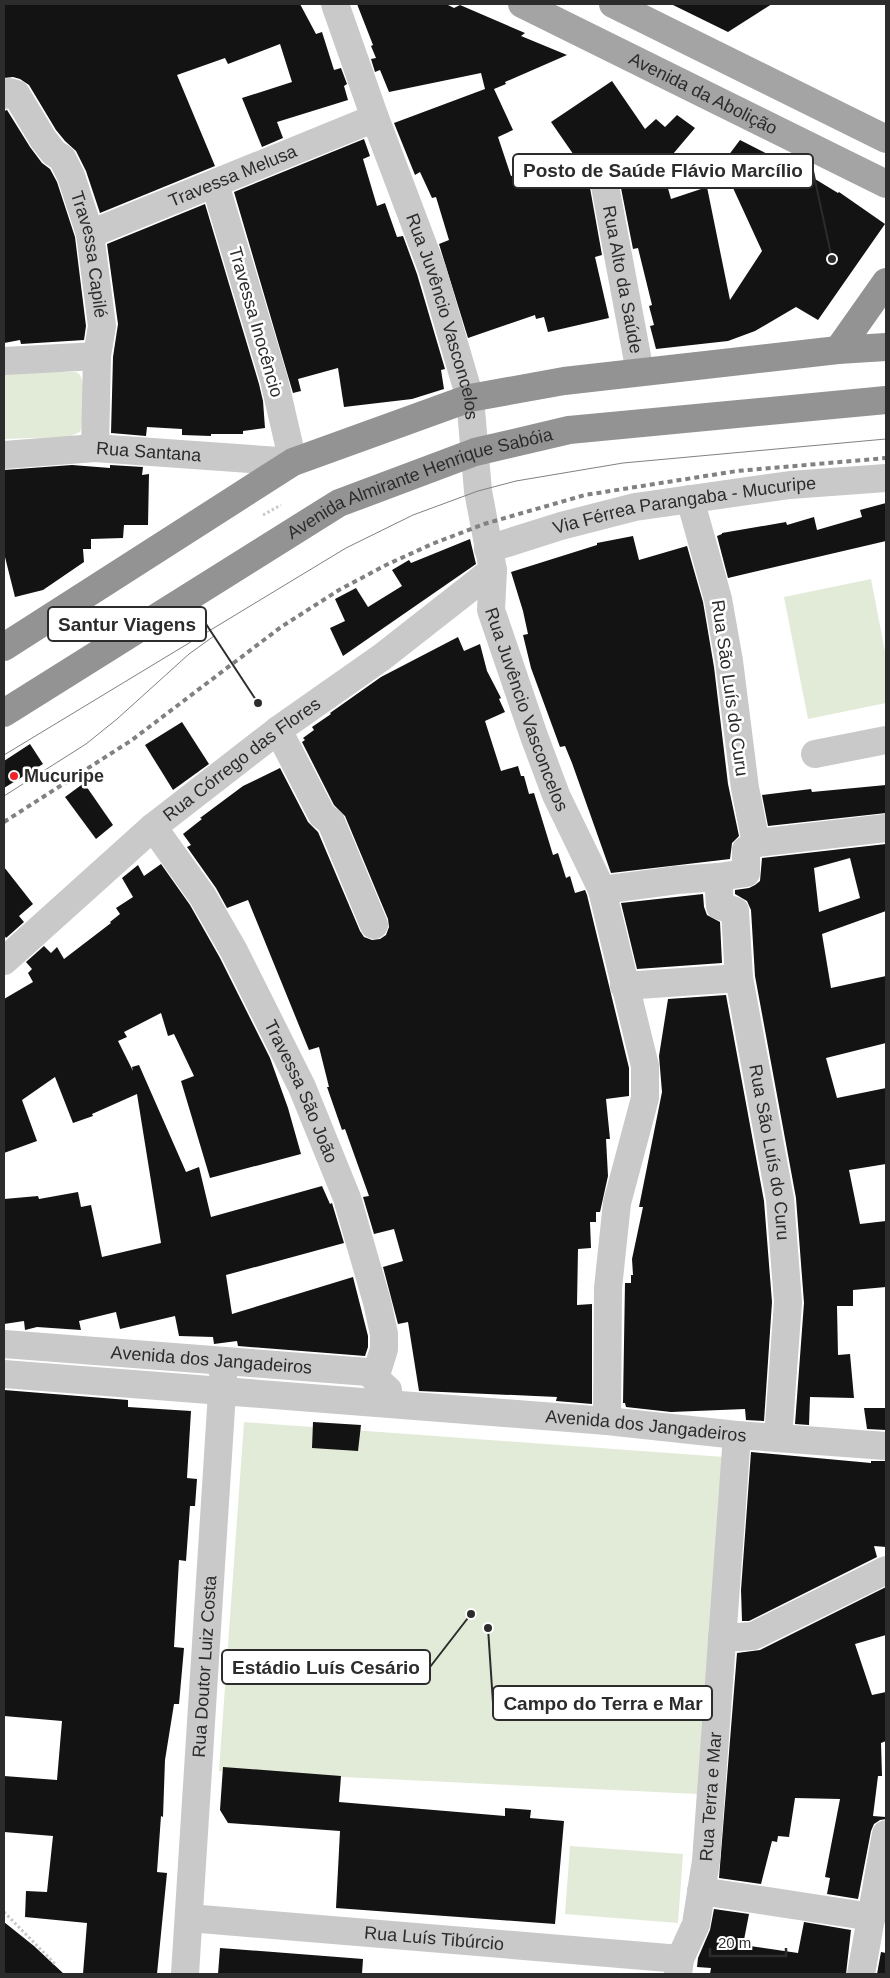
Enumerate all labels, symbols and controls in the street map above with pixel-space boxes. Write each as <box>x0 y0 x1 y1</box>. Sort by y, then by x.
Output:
street label: Avenida da Abolição <box>626 48 781 139</box>
street label: Travessa Melusa <box>166 141 301 211</box>
callout: Posto de Saúde Flávio Marcílio <box>513 154 813 188</box>
text: Posto de Saúde Flávio Marcílio <box>523 160 803 181</box>
street label: Travessa Capilé <box>67 188 111 319</box>
street label: Rua Alto da Saúde <box>599 204 646 355</box>
street label: Rua Juvêncio Vasconcelos <box>402 211 482 421</box>
street label: Travessa Inocêncio <box>225 245 287 399</box>
street label: Avenida Almirante Henrique Sabóia <box>283 424 556 543</box>
street label: Rua Santana <box>95 438 203 466</box>
street label: Via Férrea Parangaba - Mucuripe <box>550 473 817 538</box>
street label: Rua São Luís do Curu <box>708 598 752 778</box>
street label: Rua Juvêncio Vasconcelos <box>481 605 572 815</box>
callout: Santur Viagens <box>48 607 206 641</box>
text: Santur Viagens <box>58 614 196 635</box>
street label: Rua Córrego das Flores <box>159 693 324 825</box>
place label: Mucuripe <box>24 766 104 786</box>
marker: Mucuripe <box>8 770 20 782</box>
street label: Travessa São João <box>260 1017 342 1166</box>
street label: Rua São Luís do Curu <box>745 1063 793 1241</box>
street label: Avenida dos Jangadeiros <box>110 1342 313 1378</box>
street label: Avenida dos Jangadeiros <box>545 1406 747 1446</box>
street label: Rua Doutor Luiz Costa <box>189 1574 220 1758</box>
callout: Estádio Luís Cesário <box>222 1650 430 1684</box>
text: Estádio Luís Cesário <box>232 1657 420 1678</box>
callout: Campo do Terra e Mar <box>493 1686 712 1720</box>
text: Campo do Terra e Mar <box>503 1693 703 1714</box>
street label: Rua Terra e Mar <box>696 1731 725 1862</box>
street label: Rua Luís Tibúrcio <box>363 1923 505 1954</box>
scale bar <box>710 1926 786 1958</box>
text: 20 m <box>718 1934 751 1951</box>

